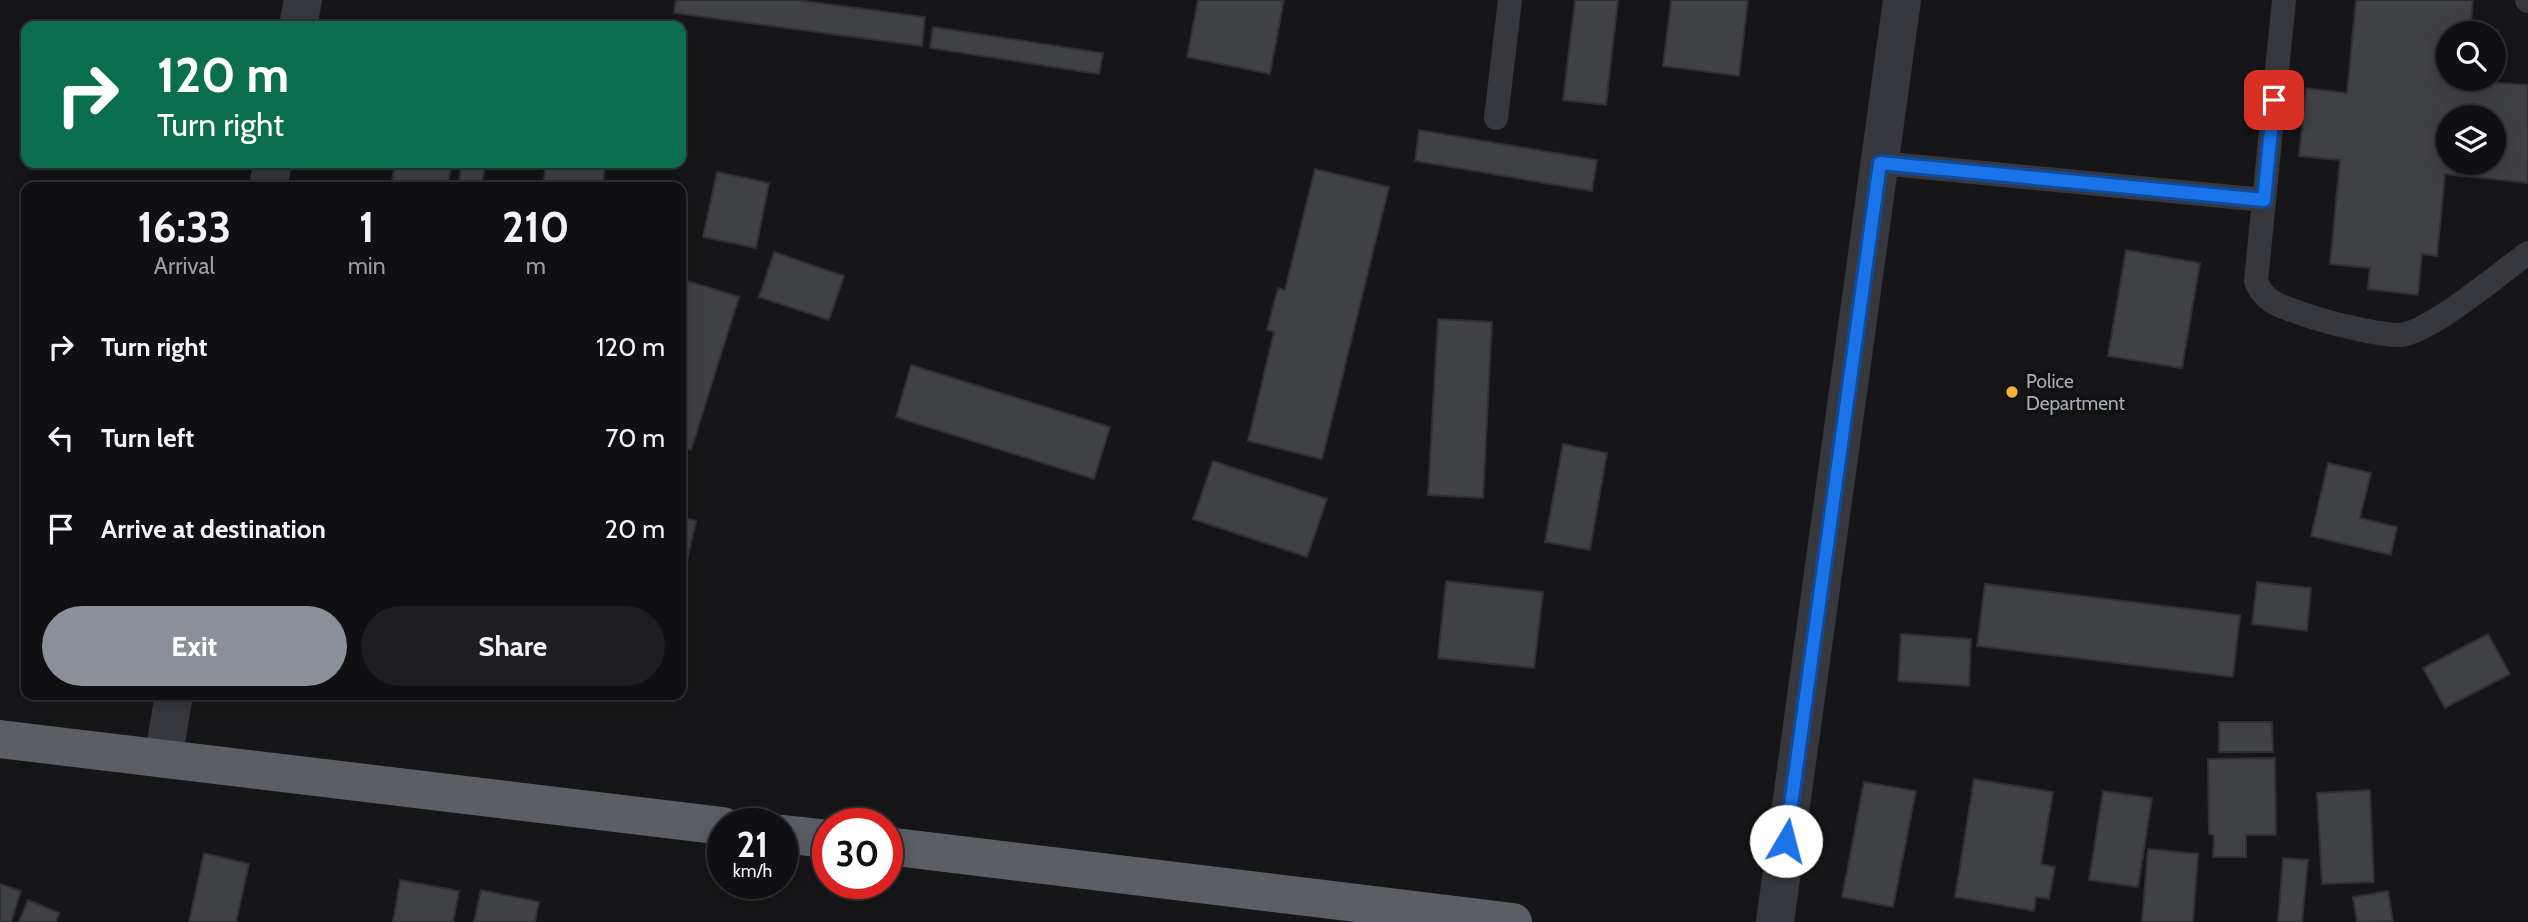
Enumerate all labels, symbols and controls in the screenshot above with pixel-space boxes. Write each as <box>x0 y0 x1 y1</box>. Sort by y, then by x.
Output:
map controls <box>2436 21 2506 175</box>
button: search <box>2436 21 2506 91</box>
text: 120 m <box>157 45 289 104</box>
icon: right <box>42 49 133 140</box>
pin <box>2244 70 2304 130</box>
icon: arrive <box>2255 81 2293 119</box>
text: Turn right <box>157 105 284 144</box>
button: layers <box>2436 105 2506 175</box>
text: 16:33 <box>138 201 231 253</box>
text: 1 <box>359 201 374 253</box>
text: 210 <box>502 201 569 253</box>
text: Arrival <box>154 252 215 280</box>
text: min <box>348 252 386 280</box>
text: m <box>526 252 546 280</box>
icon: right <box>42 328 80 366</box>
text: Turn right <box>101 331 207 363</box>
text: 120 m <box>596 331 665 363</box>
place label: Police Department <box>2026 370 2125 415</box>
marker: Police Department <box>2004 384 2020 400</box>
icon: left <box>42 419 80 457</box>
text: Turn left <box>101 422 194 454</box>
text: 70 m <box>605 422 665 454</box>
icon: arrive <box>42 510 80 548</box>
text: Arrive at destination <box>101 513 326 545</box>
text: 20 m <box>605 513 665 545</box>
button: Exit <box>42 606 347 686</box>
button: Share <box>361 606 665 686</box>
position arrow <box>1749 804 1823 878</box>
speed limit sign: 30 <box>812 808 903 899</box>
text: 21 <box>737 823 768 866</box>
text: km/h <box>733 860 772 882</box>

